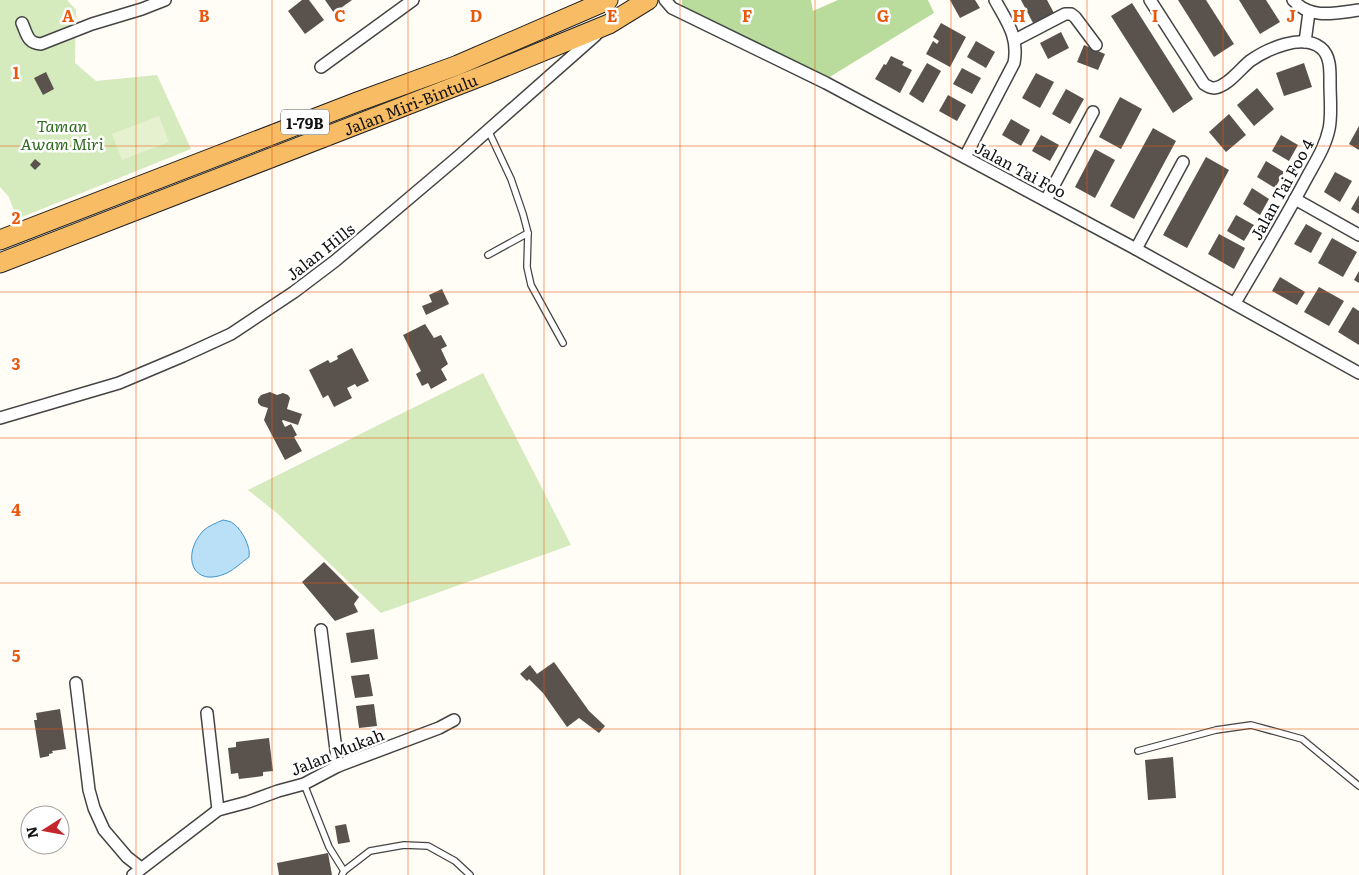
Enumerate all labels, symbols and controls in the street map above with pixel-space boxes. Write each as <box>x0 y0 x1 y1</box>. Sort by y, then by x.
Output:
text: A <box>62 3 74 27</box>
text: B <box>198 3 210 27</box>
text: C <box>334 3 346 27</box>
text: D <box>470 3 482 27</box>
text: E <box>607 3 618 27</box>
text: F <box>742 3 752 27</box>
text: G <box>877 3 889 27</box>
text: H <box>1012 3 1026 27</box>
text: I <box>1152 3 1158 27</box>
text: J <box>1286 3 1296 27</box>
text: 1 <box>13 60 20 84</box>
street label: Jalan Miri-Bintulu <box>340 67 481 141</box>
road number: 1-79B <box>281 110 329 134</box>
park label: Taman Awam Miri <box>20 113 104 155</box>
street label: Jalan Tai Foo 4 <box>1243 134 1319 244</box>
street label: Jalan Tai Foo <box>971 135 1071 203</box>
text: 2 <box>12 205 21 229</box>
street label: Jalan Hills <box>281 217 359 285</box>
text: 3 <box>12 351 21 375</box>
text: 4 <box>11 497 21 521</box>
text: 5 <box>12 643 21 667</box>
street label: Jalan Mukah <box>287 721 388 781</box>
north arrow <box>20 805 70 855</box>
text: N <box>20 825 42 840</box>

